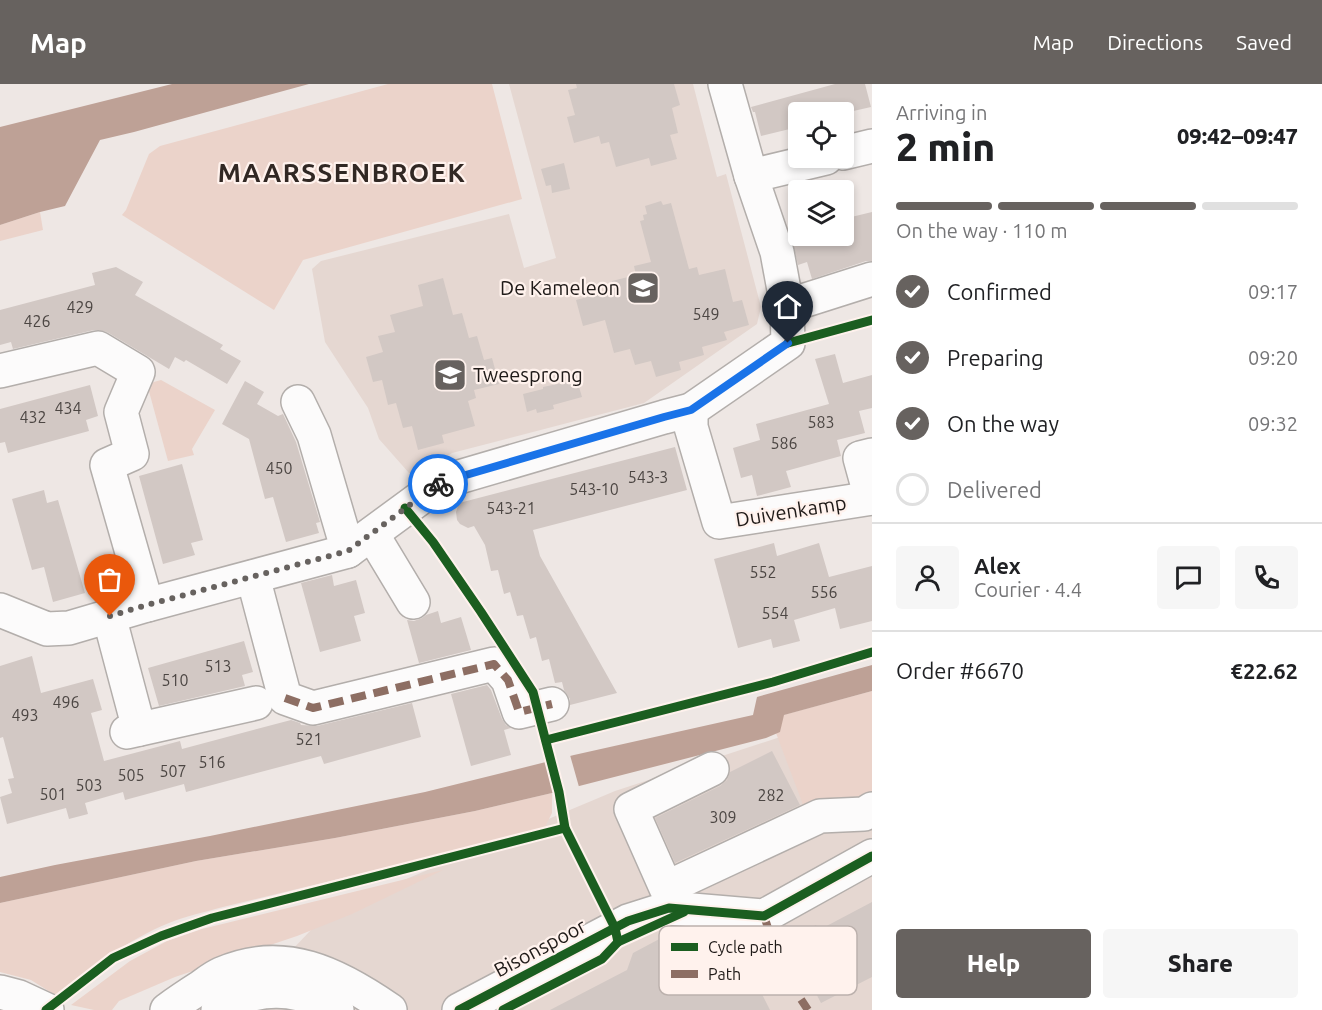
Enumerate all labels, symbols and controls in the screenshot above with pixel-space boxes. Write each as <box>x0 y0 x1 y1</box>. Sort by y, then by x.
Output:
text: Map <box>30 27 87 58</box>
text: Map <box>1033 30 1074 54</box>
text: Directions <box>1107 30 1203 54</box>
text: Saved <box>1236 30 1292 54</box>
text: Arriving in <box>896 101 987 124</box>
map controls <box>788 102 854 246</box>
button: locate <box>788 102 854 168</box>
text: 09:42–09:47 <box>1177 123 1298 148</box>
text: 2 min <box>896 125 995 168</box>
district label: MAARSSENBROEK <box>218 158 466 187</box>
button: layers <box>788 180 854 246</box>
text: On the way · 110 m <box>896 219 1068 242</box>
school or university icon: De Kameleon <box>625 270 661 306</box>
icon: check <box>896 275 929 308</box>
place label: De Kameleon <box>500 276 620 299</box>
text: Confirmed <box>947 279 1052 304</box>
text: 09:17 <box>1248 280 1298 303</box>
pin <box>762 281 813 343</box>
icon: home <box>771 290 804 323</box>
house number: 429 <box>66 298 94 316</box>
house number: 549 <box>692 305 720 323</box>
house number: 426 <box>23 312 51 330</box>
icon: check <box>896 341 929 374</box>
text: Preparing <box>947 345 1044 370</box>
text: 09:20 <box>1248 346 1298 369</box>
school or university icon: Tweesprong <box>432 357 468 393</box>
place label: Tweesprong <box>473 363 583 386</box>
house number: 434 <box>54 399 82 417</box>
icon: check <box>896 407 929 440</box>
house number: 432 <box>19 408 47 426</box>
text: On the way <box>947 411 1059 436</box>
text: 09:32 <box>1248 412 1298 435</box>
house number: 583 <box>807 413 835 431</box>
house number: 586 <box>770 434 798 452</box>
courier <box>408 454 468 514</box>
house number: 450 <box>265 459 293 477</box>
icon: bike <box>422 468 455 501</box>
house number: 543-3 <box>628 468 668 486</box>
text: Delivered <box>947 477 1042 502</box>
house number: 543-10 <box>569 480 619 498</box>
street label: Duivenkamp <box>734 490 848 531</box>
house number: 543-21 <box>486 499 536 517</box>
button: person <box>896 546 959 609</box>
button: chat <box>1157 546 1220 609</box>
button: phone <box>1235 546 1298 609</box>
text: Alex <box>974 553 1021 578</box>
pin <box>84 554 135 616</box>
icon: bag <box>93 563 126 596</box>
house number: 552 <box>749 563 777 581</box>
text: Courier · 4.4 <box>974 578 1082 601</box>
house number: 556 <box>810 583 838 601</box>
house number: 554 <box>761 604 789 622</box>
house number: 513 <box>204 657 232 675</box>
text: Order #6670 <box>896 658 1024 683</box>
text: €22.62 <box>1231 658 1298 683</box>
house number: 510 <box>161 671 189 689</box>
house number: 496 <box>52 693 80 711</box>
house number: 493 <box>11 706 39 724</box>
house number: 521 <box>295 730 323 748</box>
house number: 516 <box>198 753 226 771</box>
house number: 507 <box>159 762 187 780</box>
house number: 505 <box>117 766 145 784</box>
house number: 503 <box>75 776 103 794</box>
house number: 501 <box>39 785 67 803</box>
house number: 282 <box>757 786 785 804</box>
house number: 309 <box>709 808 737 826</box>
street label: Bisonspoor <box>490 914 590 981</box>
legend <box>659 926 857 995</box>
button: Help <box>896 929 1091 998</box>
button: Share <box>1103 929 1298 998</box>
text: Cycle path <box>708 938 783 956</box>
text: Path <box>708 965 741 983</box>

